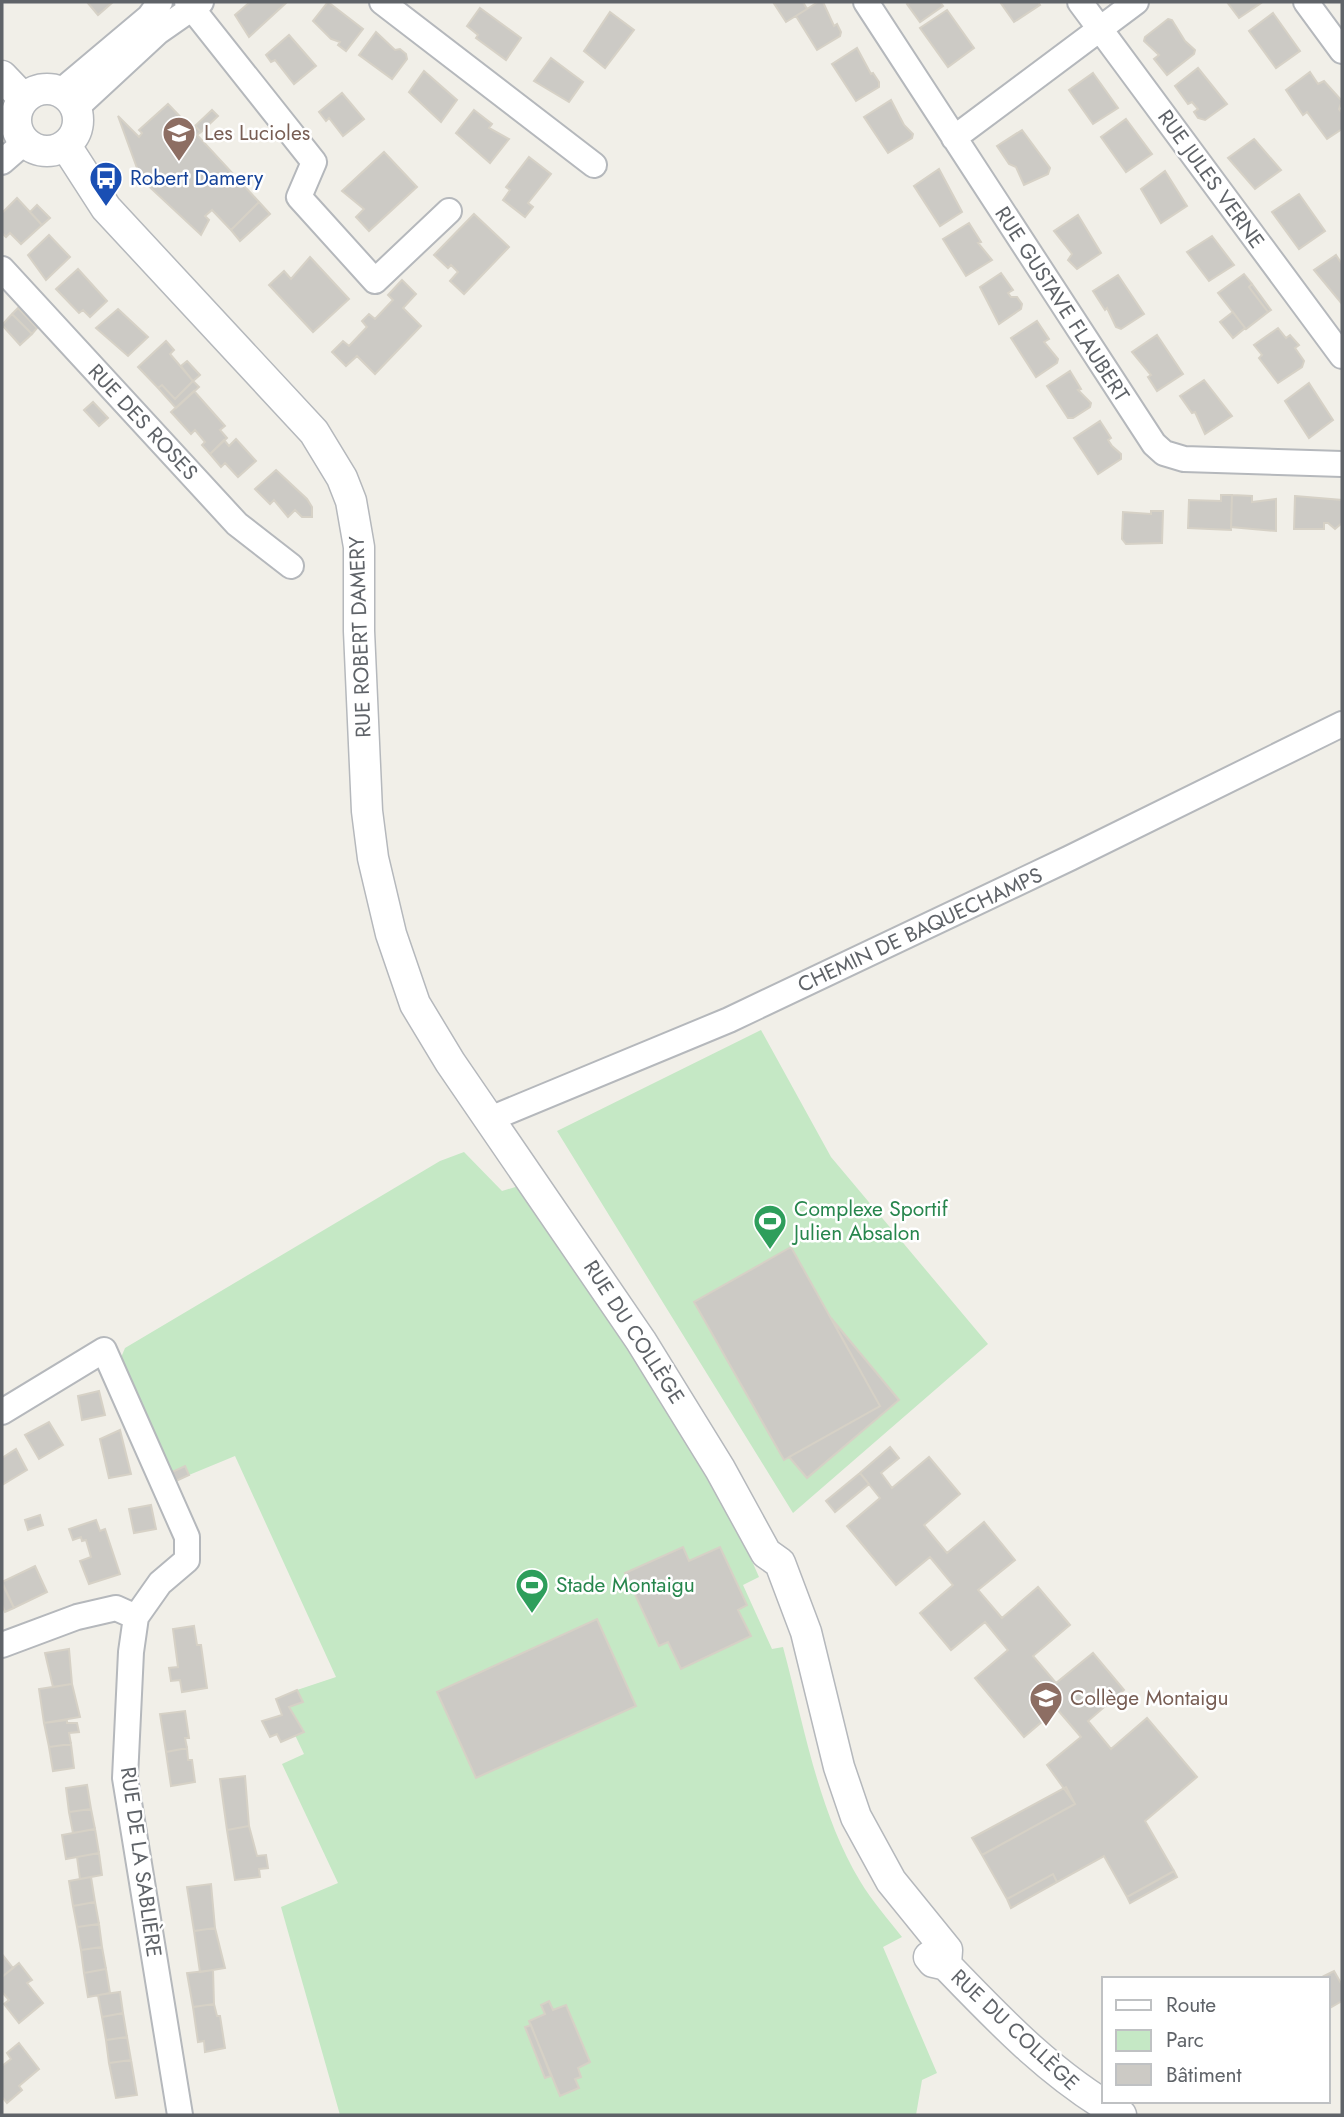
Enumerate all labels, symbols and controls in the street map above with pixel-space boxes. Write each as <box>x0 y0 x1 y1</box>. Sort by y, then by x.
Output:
street label: RUE JULES VERNE <box>1150 104 1272 254</box>
school or university icon: Les Lucioles <box>160 114 198 163</box>
place label: Les Lucioles <box>204 118 310 148</box>
bus stop icon: Robert Damery <box>87 159 125 208</box>
place label: Robert Damery <box>130 163 264 193</box>
street label: RUE GUSTAVE FLAUBERT <box>988 201 1137 408</box>
street label: RUE DES ROSES <box>81 357 205 487</box>
street label: RUE ROBERT DAMERY <box>341 535 379 738</box>
street label: CHEMIN DE BAQUECHAMPS <box>793 860 1047 1000</box>
place label: Complexe Sportif Julien Absalon <box>791 1194 949 1248</box>
sports icon: Complexe Sportif Julien Absalon <box>751 1202 789 1251</box>
street label: RUE DU COLLÈGE <box>576 1254 692 1410</box>
sports icon: Stade Montaigu <box>513 1566 551 1615</box>
place label: Stade Montaigu <box>556 1570 695 1600</box>
school or university icon: Collège Montaigu <box>1027 1679 1065 1728</box>
place label: Collège Montaigu <box>1070 1683 1229 1713</box>
street label: RUE DE LA SABLIÈRE <box>113 1765 169 1959</box>
street label: RUE DU COLLÈGE <box>944 1963 1086 2097</box>
legend <box>1102 1977 1330 2103</box>
text: Route <box>1166 1990 1216 2020</box>
text: Parc <box>1166 2025 1204 2055</box>
text: Bâtiment <box>1166 2060 1242 2090</box>

